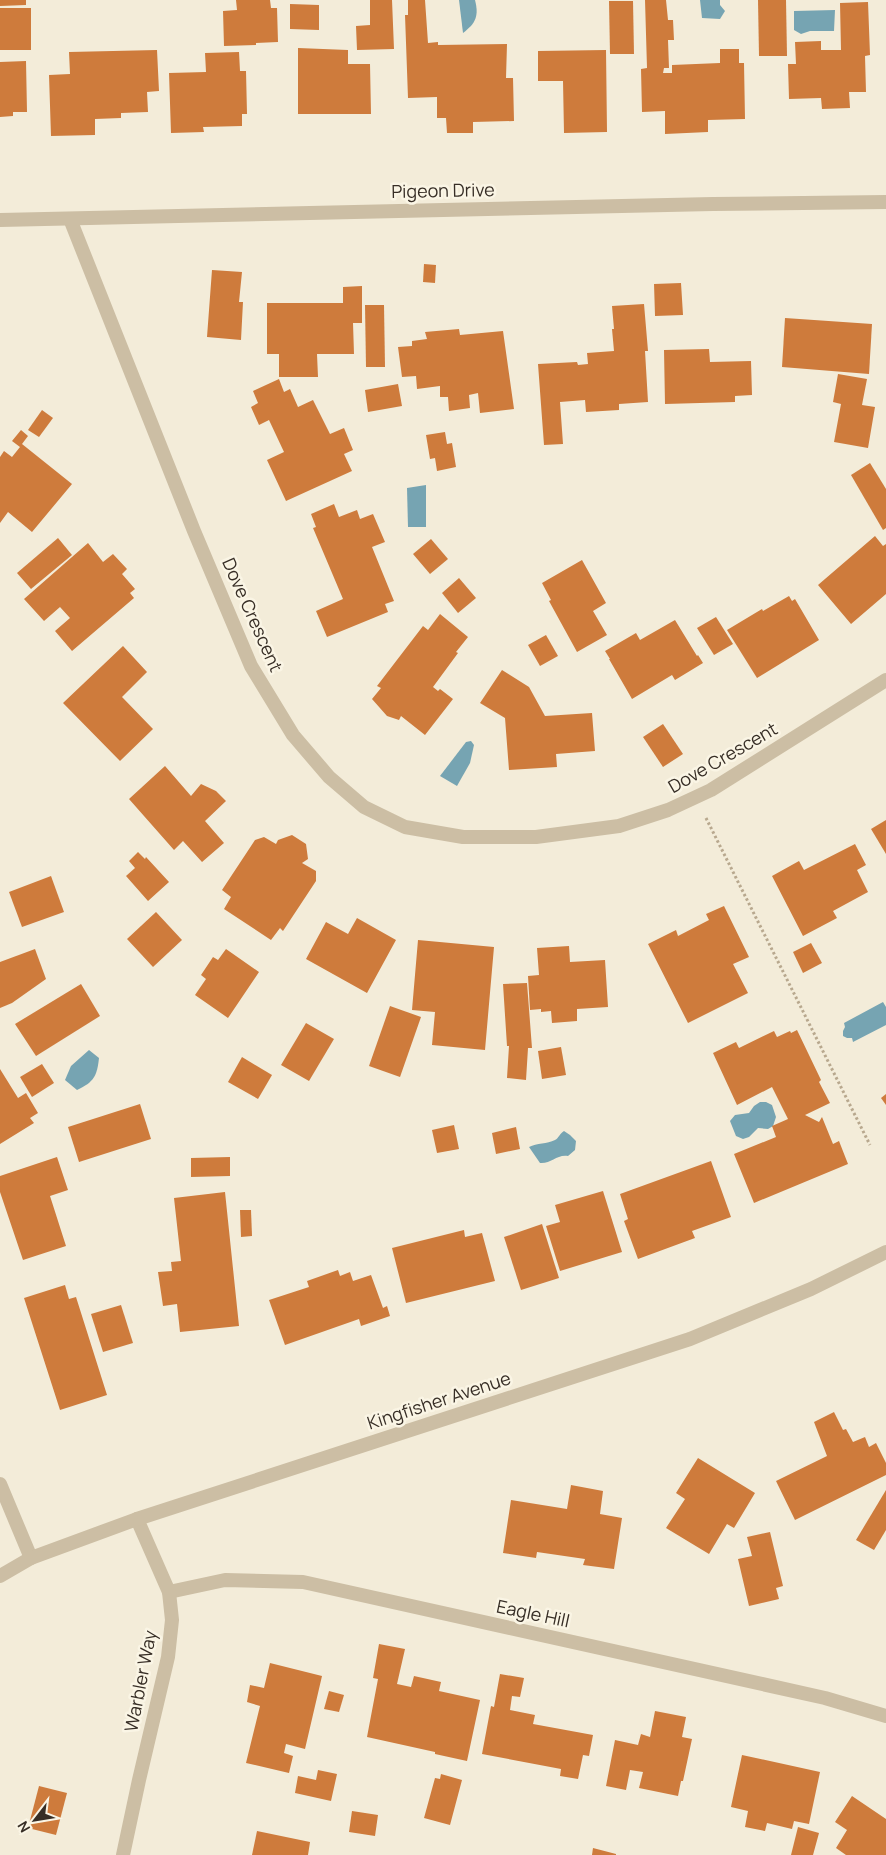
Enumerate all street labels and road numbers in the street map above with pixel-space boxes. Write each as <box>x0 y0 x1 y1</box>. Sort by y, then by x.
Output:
street label: Pigeon Drive <box>391 177 495 203</box>
street label: Dove Crescent <box>217 554 289 675</box>
street label: Dove Crescent <box>664 716 781 798</box>
street label: Kingfisher Avenue <box>364 1366 513 1435</box>
street label: Eagle Hill <box>494 1594 572 1632</box>
street label: Warbler Way <box>118 1627 162 1734</box>

